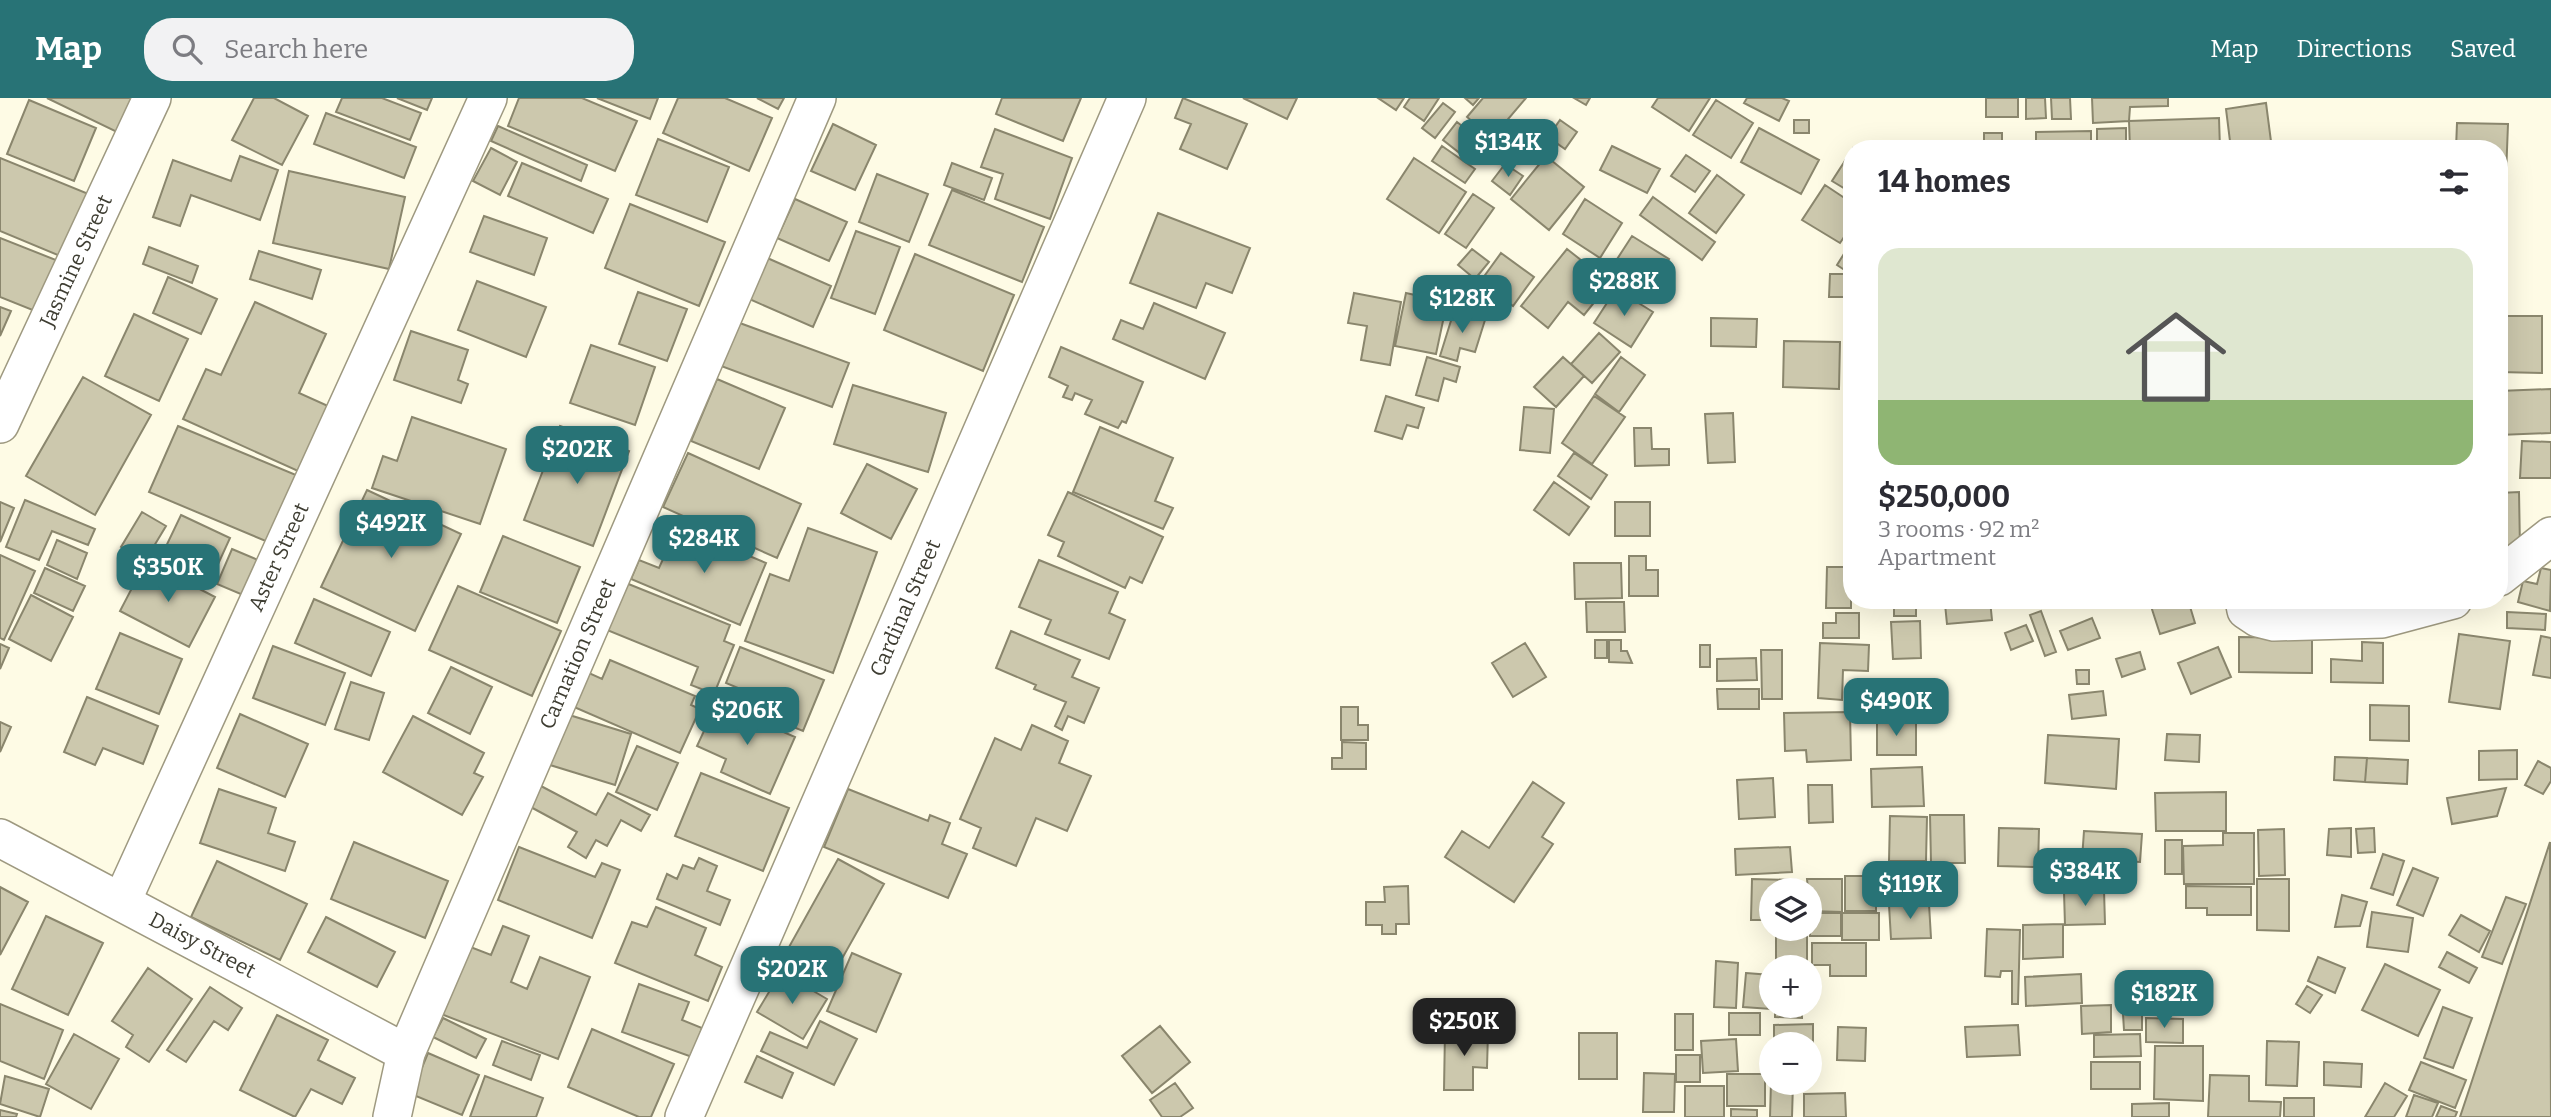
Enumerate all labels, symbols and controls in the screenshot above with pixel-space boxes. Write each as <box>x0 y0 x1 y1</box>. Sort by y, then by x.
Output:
search box <box>144 18 634 81</box>
text: Map <box>35 29 102 69</box>
icon: search <box>168 30 206 68</box>
text: Search here <box>224 34 368 65</box>
text: Map <box>2210 35 2259 63</box>
text: Directions <box>2297 35 2412 63</box>
text: Saved <box>2450 35 2516 63</box>
pin: $134K <box>1459 120 1557 179</box>
text: $134K <box>1474 128 1542 156</box>
icon: filters <box>2435 163 2473 201</box>
text: 14 homes <box>1878 164 2011 200</box>
street label: Jasmine Street <box>34 190 118 332</box>
pin: $288K <box>1575 258 1673 318</box>
text: $288K <box>1589 267 1659 295</box>
pin: $128K <box>1413 275 1511 335</box>
text: $128K <box>1429 284 1495 312</box>
icon: home <box>2113 294 2239 420</box>
pin: $202K <box>528 426 626 486</box>
text: $202K <box>542 435 612 463</box>
text: $250,000 <box>1878 479 2010 515</box>
street label: Aster Street <box>243 498 315 615</box>
pin: $492K <box>342 500 440 560</box>
text: $492K <box>355 509 427 537</box>
text: 3 rooms · 92 m² <box>1878 515 2039 543</box>
pin: $284K <box>655 516 753 575</box>
text: $284K <box>668 524 740 552</box>
street label: Cardinal Street <box>864 535 947 680</box>
text: Apartment <box>1878 543 1996 571</box>
pin: $350K <box>119 545 217 604</box>
text: $350K <box>133 553 203 581</box>
street label: Carnation Street <box>534 574 622 733</box>
pin: $490K <box>1847 678 1945 738</box>
text: $490K <box>1860 687 1932 715</box>
pin: $206K <box>698 688 796 747</box>
text: $206K <box>711 696 783 724</box>
pin: $384K <box>2036 848 2134 908</box>
text: $384K <box>2049 857 2121 885</box>
pin: $119K <box>1861 862 1959 921</box>
text: $119K <box>1878 870 1942 898</box>
map controls <box>1759 878 1822 1095</box>
button: layers <box>1759 878 1822 941</box>
street label: Daisy Street <box>145 906 260 984</box>
pin: $202K <box>743 946 841 1006</box>
text: $202K <box>757 955 827 983</box>
button: + <box>1759 955 1822 1018</box>
pin: $182K <box>2115 970 2213 1030</box>
text: $182K <box>2130 979 2198 1007</box>
pin: $250K <box>1415 998 1513 1058</box>
text: $250K <box>1429 1007 1499 1035</box>
button: − <box>1759 1032 1822 1095</box>

